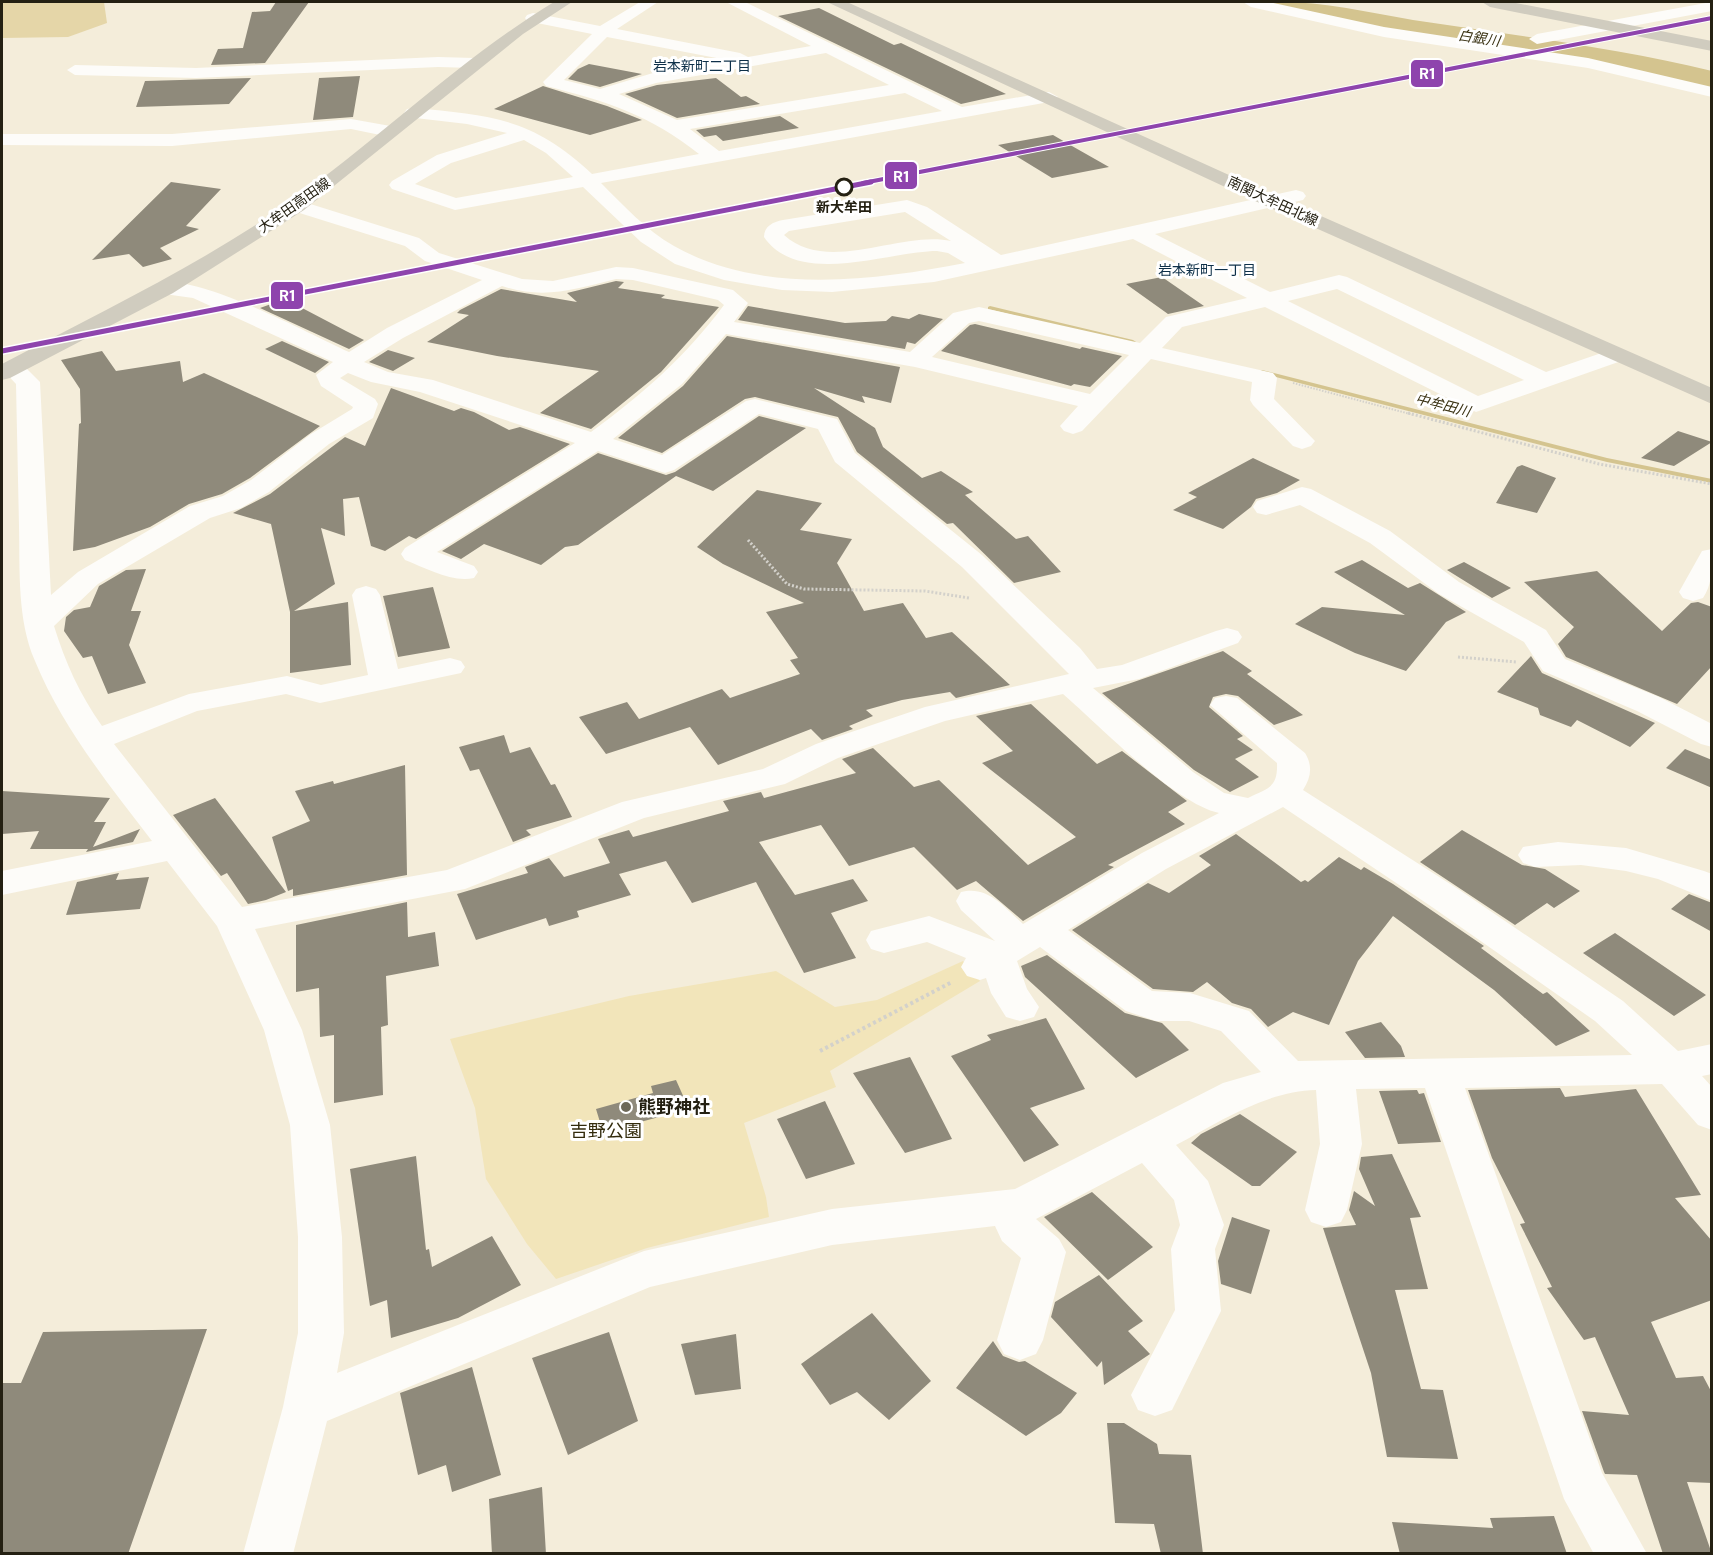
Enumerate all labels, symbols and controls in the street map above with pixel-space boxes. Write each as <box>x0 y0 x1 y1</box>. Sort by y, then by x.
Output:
water label: 白銀川 <box>1457 26 1503 50</box>
district label: 岩本新町二丁目 <box>653 57 751 75</box>
line badge: R1 <box>1410 59 1444 88</box>
text: R1 <box>1419 63 1435 84</box>
line badge: R1 <box>884 161 918 190</box>
text: R1 <box>893 166 909 187</box>
street label: 南関大牟田北線 <box>1225 172 1321 230</box>
street label: 大牟田高田線 <box>254 174 334 236</box>
marker: 新大牟田 <box>835 178 853 196</box>
place label: 新大牟田 <box>816 198 872 216</box>
district label: 岩本新町一丁目 <box>1158 261 1256 279</box>
line badge: R1 <box>270 281 304 310</box>
text: R1 <box>279 285 295 306</box>
water label: 中牟田川 <box>1414 389 1474 421</box>
place label: 熊野神社 <box>638 1095 710 1119</box>
marker: 熊野神社 <box>619 1100 633 1114</box>
park label: 吉野公園 <box>570 1119 642 1143</box>

